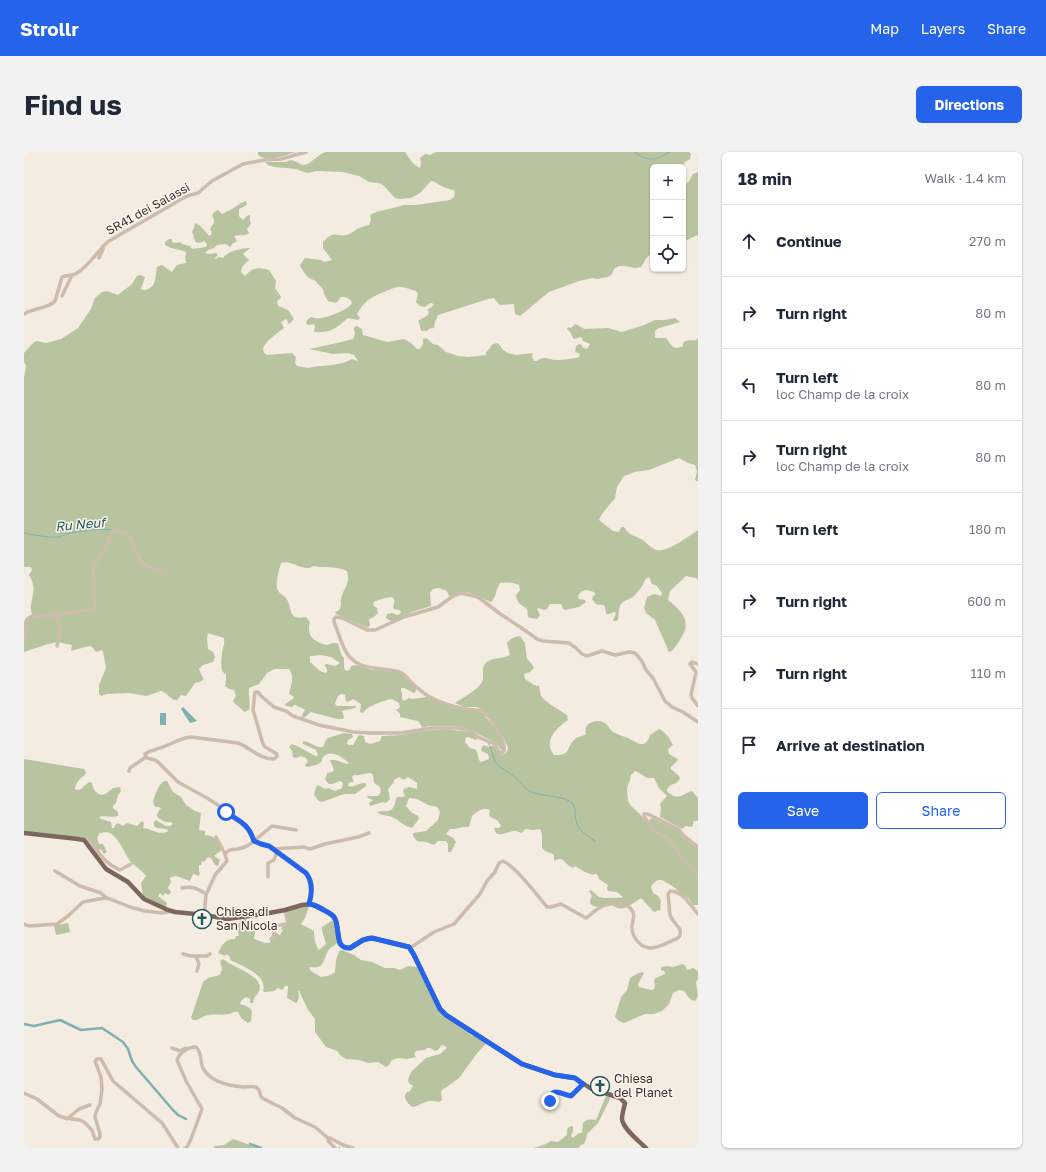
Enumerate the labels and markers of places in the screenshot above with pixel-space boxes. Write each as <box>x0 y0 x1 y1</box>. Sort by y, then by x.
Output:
place label: Chiesa di San Nicola <box>216 904 278 933</box>
church icon: Chiesa di San Nicola <box>191 908 213 930</box>
place label: Chiesa del Planet <box>614 1071 673 1100</box>
church icon: Chiesa del Planet <box>589 1075 611 1097</box>

